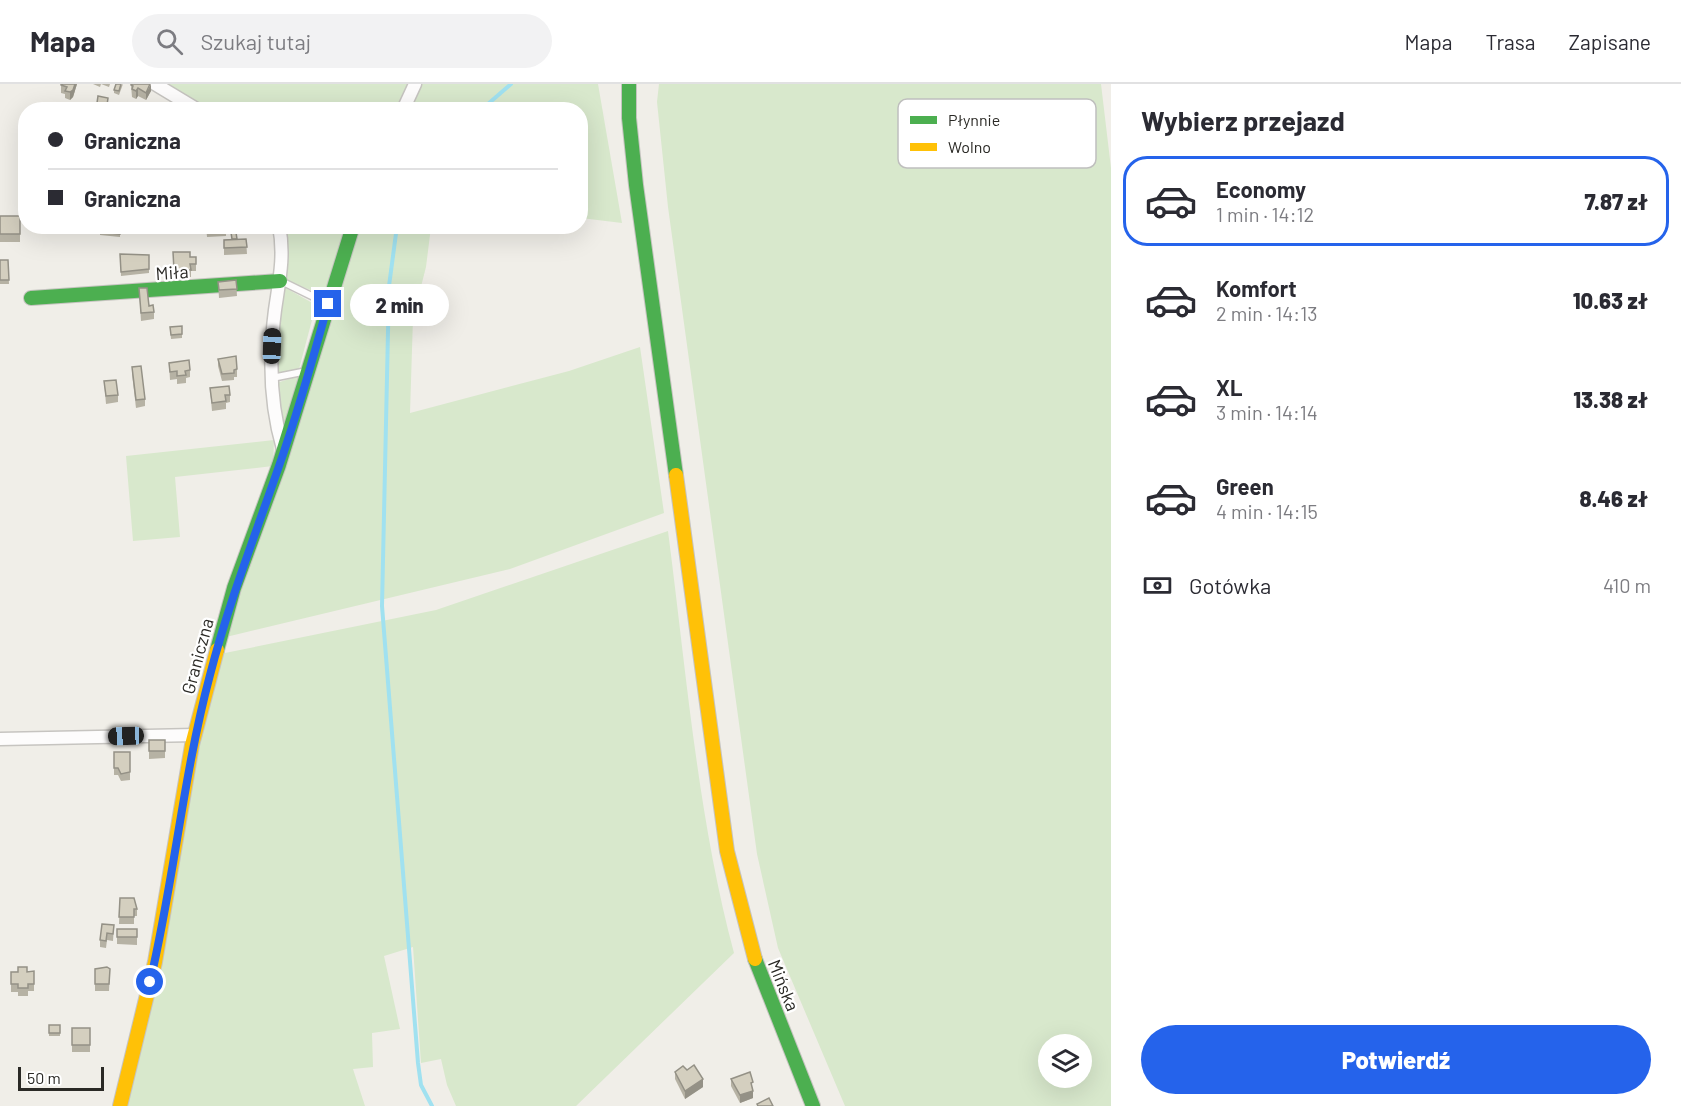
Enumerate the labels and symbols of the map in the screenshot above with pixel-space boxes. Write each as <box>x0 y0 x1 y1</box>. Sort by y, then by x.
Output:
legend <box>898 99 1096 168</box>
text: Płynnie <box>948 110 1000 129</box>
text: Wolno <box>948 137 991 156</box>
street label: Miła <box>155 260 189 284</box>
callout: 2 min <box>349 283 448 325</box>
route end <box>314 290 341 317</box>
car <box>262 328 282 364</box>
street label: Graniczna <box>176 616 218 696</box>
car <box>108 726 144 746</box>
street label: Mińska <box>764 956 804 1014</box>
route start <box>136 968 163 995</box>
scale bar <box>18 1064 104 1092</box>

